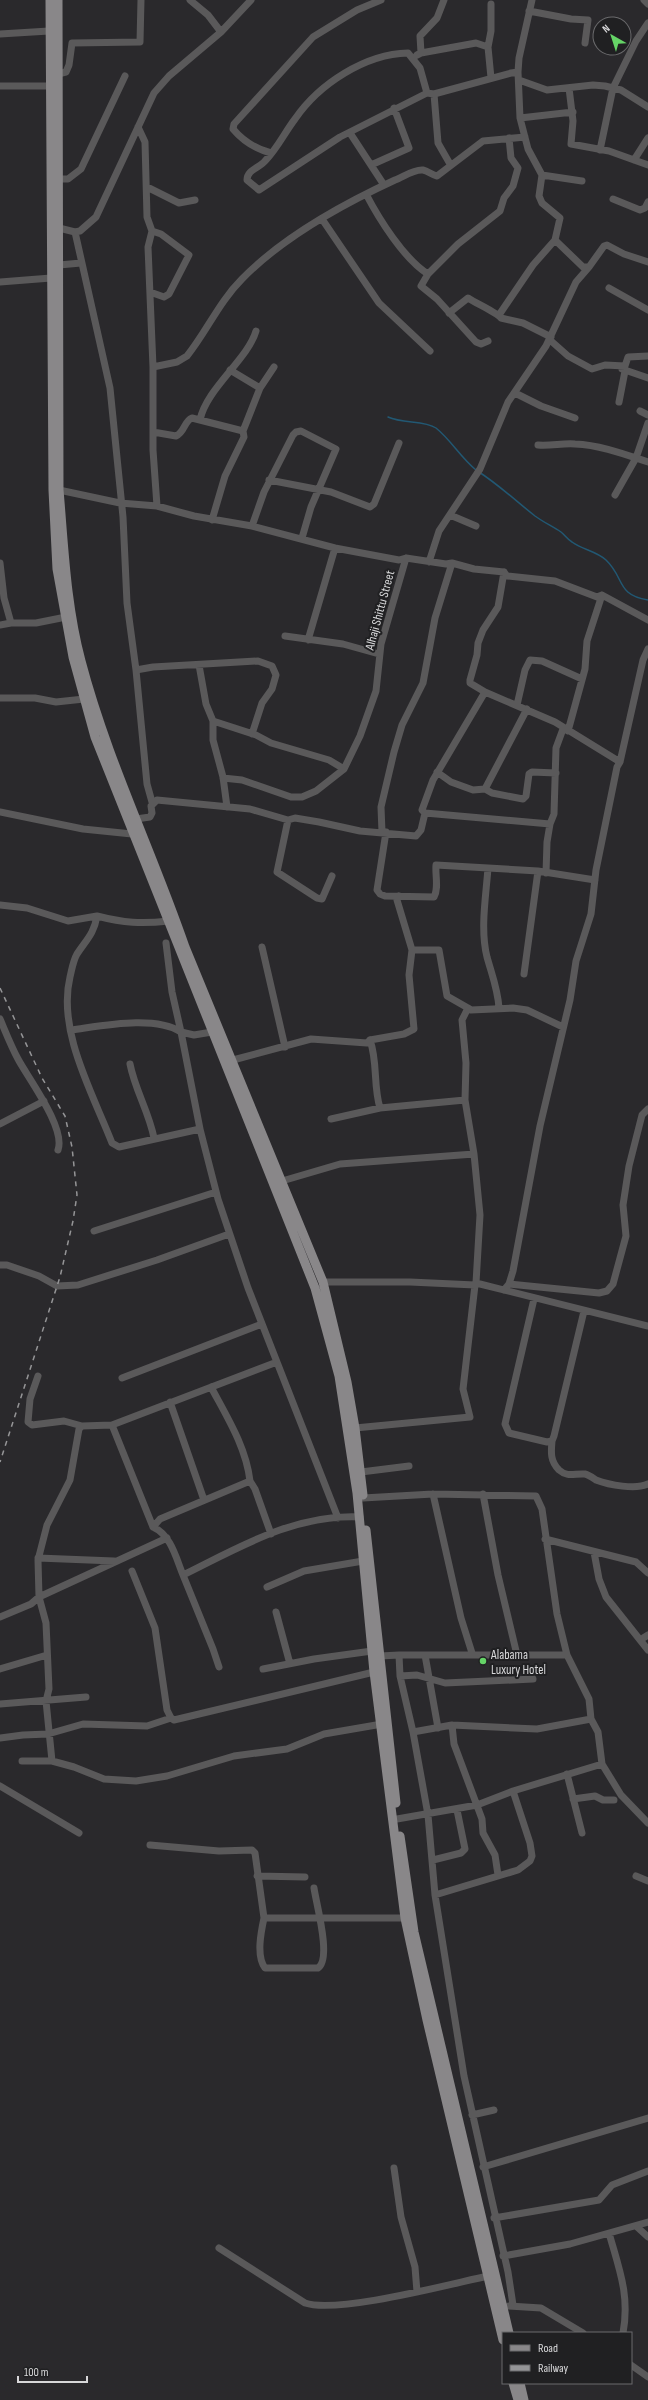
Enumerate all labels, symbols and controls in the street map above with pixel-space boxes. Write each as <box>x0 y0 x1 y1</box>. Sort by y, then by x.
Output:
north arrow <box>592 16 632 56</box>
text: N <box>600 22 612 36</box>
street label: Alhaji Shittu Street <box>361 569 398 653</box>
place label: Alabama Luxury Hotel <box>490 1647 546 1678</box>
marker: Alabama Luxury Hotel <box>478 1656 488 1666</box>
legend <box>502 2332 632 2384</box>
text: Road <box>538 2341 558 2356</box>
scale bar <box>18 2358 87 2384</box>
text: Railway <box>538 2361 569 2376</box>
text: 100 m <box>24 2365 49 2380</box>

